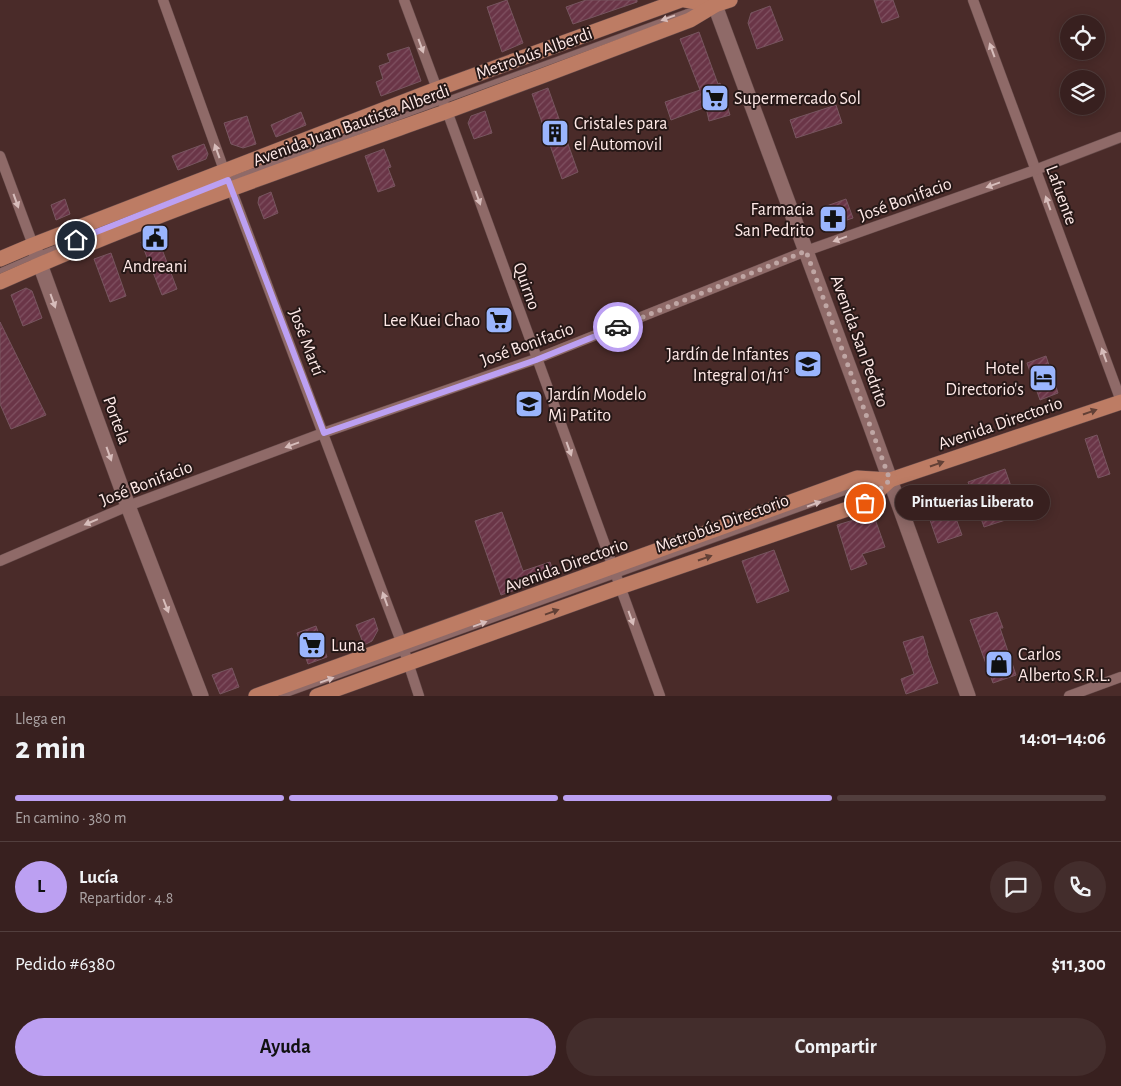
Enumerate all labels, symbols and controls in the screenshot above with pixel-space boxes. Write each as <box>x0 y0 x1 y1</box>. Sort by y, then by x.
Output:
one-way arrow <box>660 14 675 22</box>
map controls <box>1060 15 1105 115</box>
button: locate <box>1060 15 1105 60</box>
street label: Metrobús Alberdi <box>474 25 595 83</box>
one-way arrow <box>417 39 425 54</box>
one-way arrow <box>988 43 995 58</box>
button: layers <box>1060 70 1105 115</box>
street label: Avenida Juan Bautista Alberdi <box>251 82 452 170</box>
supermarket icon: Supermercado Sol <box>700 83 730 113</box>
place label: Supermercado Sol <box>734 90 861 108</box>
place label: Cristales para el Automovil <box>574 115 668 154</box>
building icon: Cristales para el Automovil <box>540 118 570 148</box>
one-way arrow <box>213 144 220 159</box>
street label: Lafuente <box>1042 163 1080 227</box>
street label: José Bonifacio <box>856 175 954 225</box>
one-way arrow <box>986 182 1001 189</box>
one-way arrow <box>475 190 482 205</box>
one-way arrow <box>13 193 20 208</box>
one-way arrow <box>1044 195 1052 210</box>
place label: Farmacia San Pedrito <box>735 201 814 240</box>
pharmacy icon: Farmacia San Pedrito <box>818 204 848 234</box>
pin <box>55 219 97 261</box>
public building icon: Andreani <box>140 223 170 253</box>
icon: home <box>62 226 90 254</box>
one-way arrow <box>832 235 847 243</box>
place label: Andreani <box>123 258 187 276</box>
street label: Quirno <box>509 260 543 313</box>
street label: Avenida San Pedrito <box>827 273 891 410</box>
one-way arrow <box>49 294 57 309</box>
courier <box>593 302 643 352</box>
supermarket icon: Lee Kuei Chao <box>484 305 514 335</box>
street label: José Martí <box>285 306 327 379</box>
place label: Lee Kuei Chao <box>383 312 480 330</box>
icon: car <box>604 313 632 341</box>
street label: José Bonifacio <box>478 320 576 370</box>
place label: Jardín de Infantes Integral 01/11° <box>666 346 789 385</box>
one-way arrow <box>1100 348 1107 363</box>
school or university icon: Jardín de Infantes Integral 01/11° <box>793 349 823 379</box>
place label: Hotel Directorio's <box>945 360 1024 399</box>
hotel icon: Hotel Directorio's <box>1028 363 1058 393</box>
place label: Jardín Modelo Mi Patito <box>548 386 647 425</box>
school or university icon: Jardín Modelo Mi Patito <box>514 389 544 419</box>
street label: Portela <box>99 394 133 447</box>
street label: Avenida Directorio <box>936 394 1065 454</box>
one-way arrow <box>1083 408 1098 415</box>
one-way arrow <box>284 441 299 449</box>
one-way arrow <box>565 442 573 457</box>
one-way arrow <box>106 446 113 461</box>
street label: José Bonifacio <box>98 458 195 510</box>
one-way arrow <box>929 460 944 468</box>
pin <box>844 482 886 524</box>
callout: Pintuerias Liberato <box>895 486 1050 520</box>
icon: bag <box>851 489 879 517</box>
street label: Metrobús Directorio <box>653 491 792 556</box>
text: Pintuerias Liberato <box>911 494 1034 510</box>
one-way arrow <box>807 500 822 508</box>
one-way arrow <box>84 519 98 527</box>
street label: Avenida Directorio <box>502 535 631 597</box>
one-way arrow <box>698 554 713 562</box>
one-way arrow <box>381 591 388 606</box>
one-way arrow <box>162 599 170 614</box>
one-way arrow <box>545 608 560 616</box>
one-way arrow <box>627 611 635 626</box>
one-way arrow <box>473 620 488 627</box>
supermarket icon: Luna <box>297 630 327 660</box>
place label: Luna <box>331 637 365 655</box>
place label: Carlos Alberto S.R.L. <box>1018 646 1111 685</box>
shop icon: Carlos Alberto S.R.L. <box>984 649 1014 679</box>
one-way arrow <box>320 676 335 683</box>
text: Llega en <box>15 711 66 727</box>
text: 14:01–14:06 <box>1020 729 1106 748</box>
text: 2 min <box>15 732 86 764</box>
text: En camino · 380 m <box>15 810 126 826</box>
button: chat <box>990 861 1042 913</box>
button: phone <box>1054 861 1106 913</box>
text: Lucía <box>79 868 119 887</box>
text: L <box>37 877 45 896</box>
text: Repartidor · 4.8 <box>79 890 173 906</box>
text: Pedido #6380 <box>15 955 115 974</box>
text: $11,300 <box>1051 955 1106 974</box>
button: Ayuda <box>15 1018 556 1076</box>
button: Compartir <box>566 1018 1106 1076</box>

